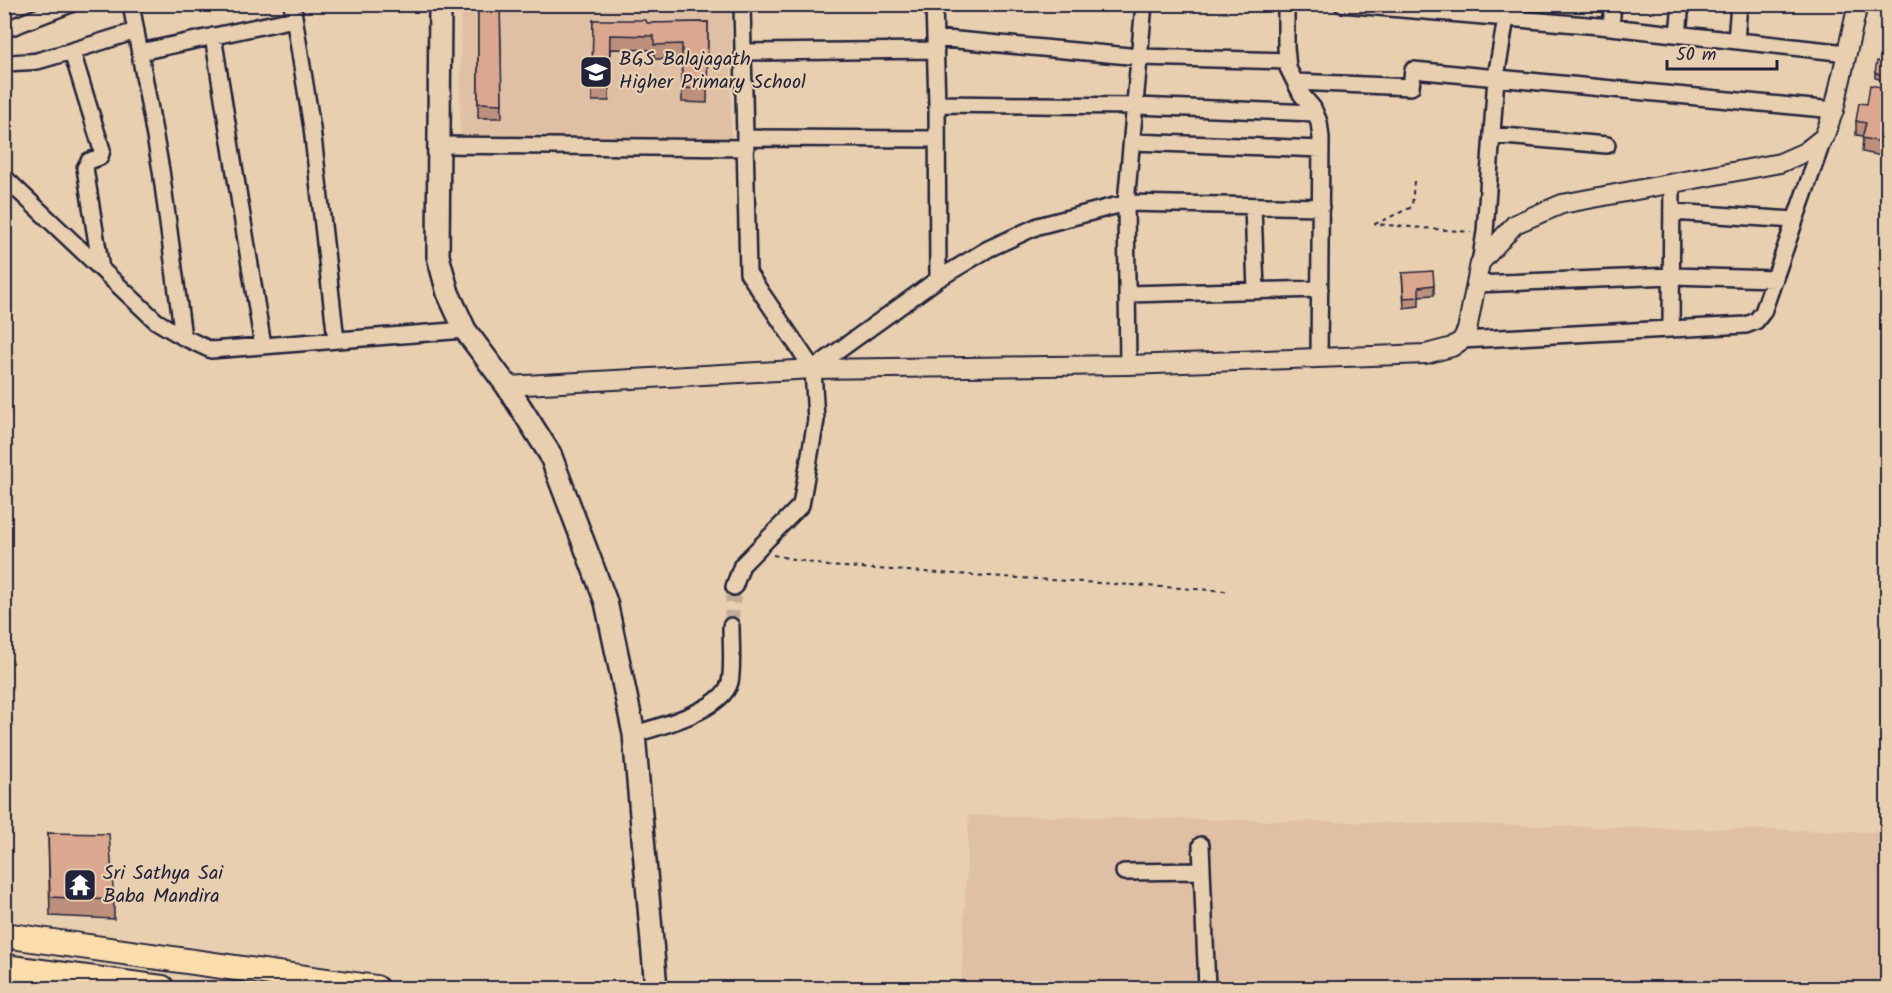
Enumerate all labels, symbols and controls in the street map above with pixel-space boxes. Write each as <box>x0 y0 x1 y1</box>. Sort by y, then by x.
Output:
scale bar <box>1667 33 1776 71</box>
text: 50 m <box>1676 41 1716 70</box>
place label: BGS Balajagath Higher Primary School <box>619 44 806 99</box>
school or university icon: BGS Balajagath Higher Primary School <box>578 54 614 90</box>
place label: Sri Sathya Sai Baba Mandira <box>103 858 224 913</box>
temple icon: Sri Sathya Sai Baba Mandira <box>62 867 98 903</box>

